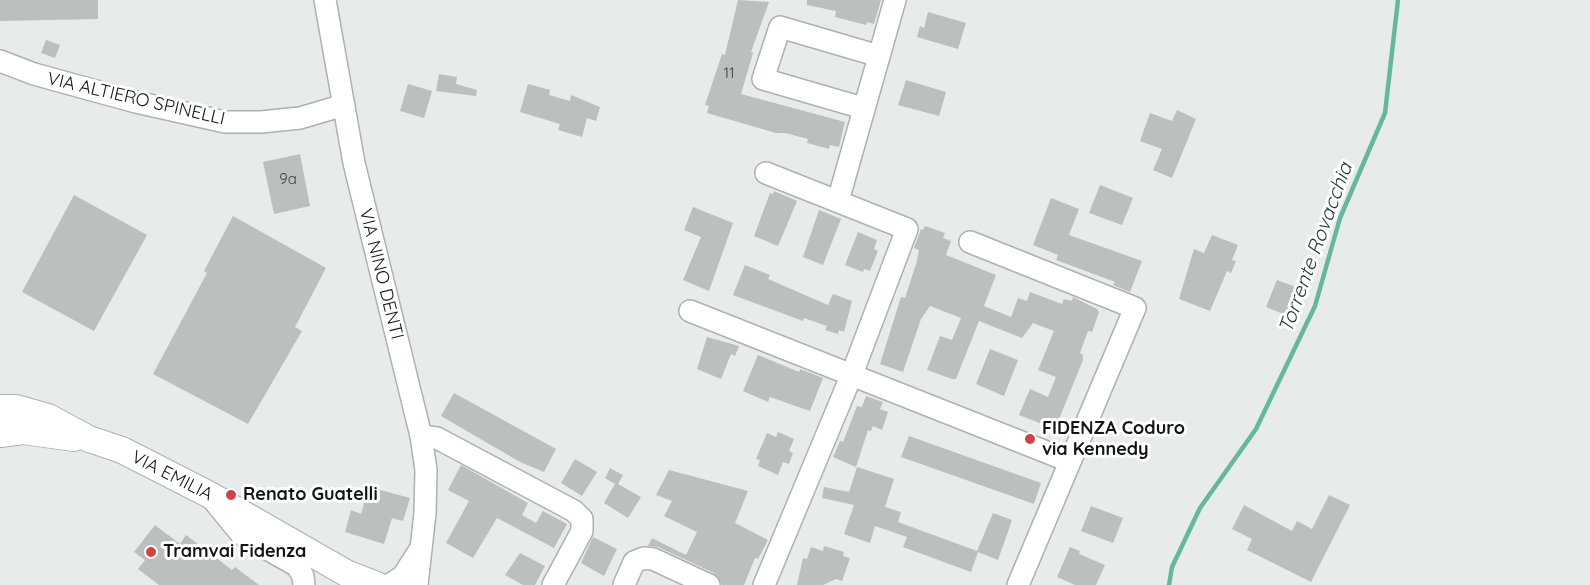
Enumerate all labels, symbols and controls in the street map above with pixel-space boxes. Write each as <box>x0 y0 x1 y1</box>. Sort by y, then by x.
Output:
house number: 11 <box>723 64 735 82</box>
street label: VIA ALTIERO SPINELLI <box>45 68 227 130</box>
water label: Torrente Rovacchia <box>1274 160 1358 336</box>
house number: 9a <box>279 170 297 188</box>
street label: VIA NINO DENTI <box>354 206 408 342</box>
place label: FIDENZA Coduro via Kennedy <box>1042 418 1185 460</box>
marker: FIDENZA Coduro via Kennedy <box>1023 432 1037 446</box>
street label: VIA EMILIA <box>128 446 216 506</box>
place label: Renato Guatelli <box>243 484 378 506</box>
marker: Renato Guatelli <box>224 488 238 502</box>
place label: Tramvai Fidenza <box>163 541 306 563</box>
marker: Tramvai Fidenza <box>144 545 158 559</box>

